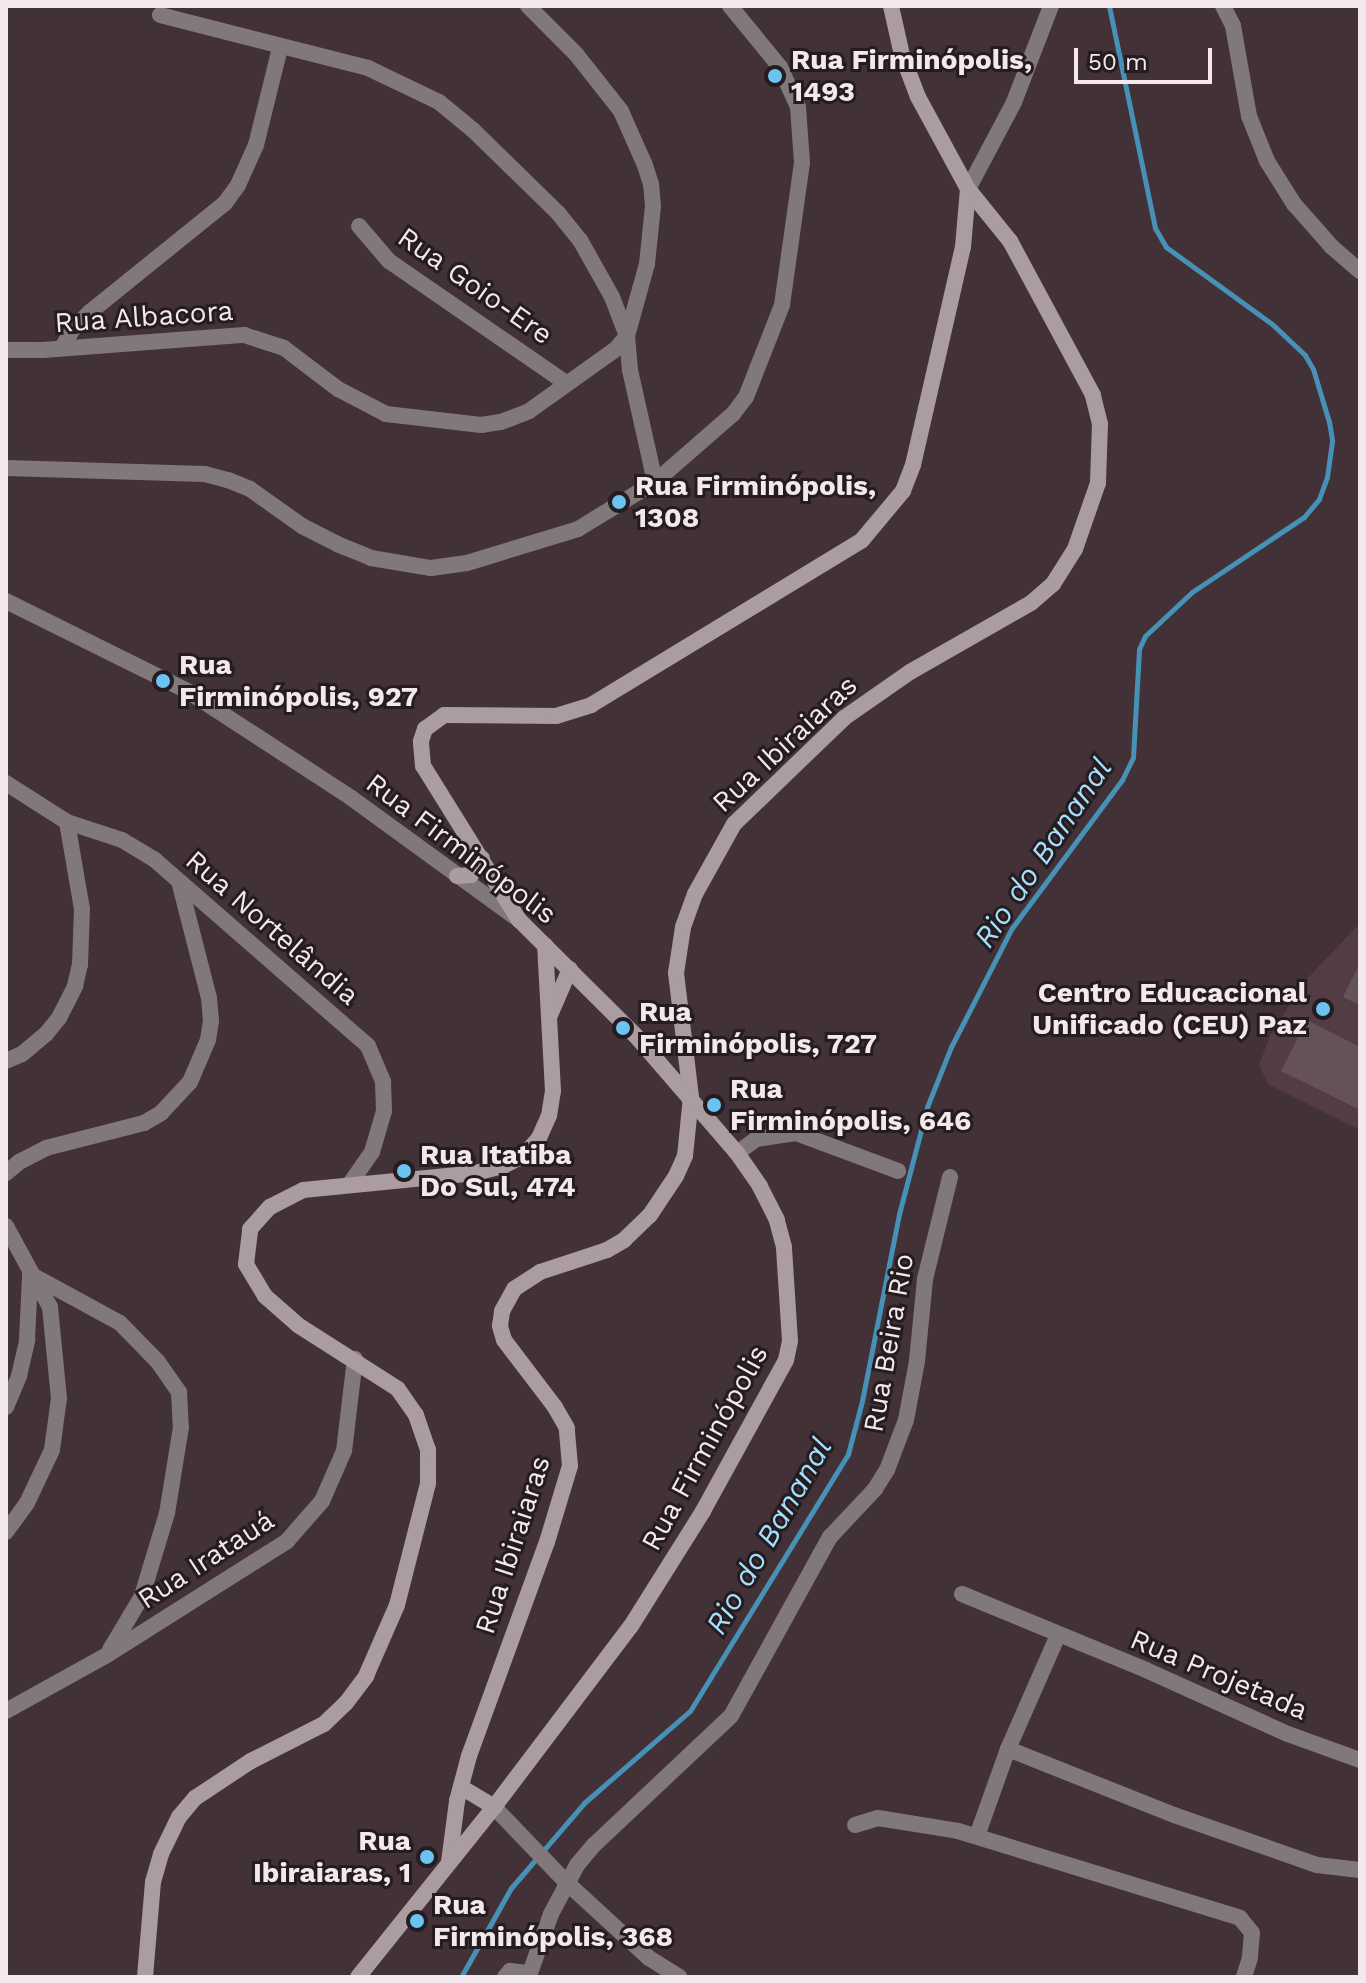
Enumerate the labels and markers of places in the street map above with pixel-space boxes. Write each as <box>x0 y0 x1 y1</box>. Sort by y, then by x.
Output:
place label: Rua Firminópolis, 1493 <box>791 43 1032 109</box>
marker: Rua Firminópolis, 1493 <box>766 67 784 85</box>
place label: Rua Firminópolis, 1308 <box>635 469 876 535</box>
marker: Rua Firminópolis, 1308 <box>610 493 628 511</box>
place label: Rua Firminópolis, 927 <box>179 648 418 714</box>
marker: Rua Firminópolis, 927 <box>154 672 172 690</box>
place label: Centro Educacional Unificado (CEU) Paz <box>1032 976 1307 1042</box>
place label: Rua Firminópolis, 727 <box>639 995 878 1061</box>
marker: Centro Educacional Unificado (CEU) Paz <box>1314 1000 1332 1018</box>
marker: Rua Firminópolis, 727 <box>614 1019 632 1037</box>
place label: Rua Firminópolis, 646 <box>730 1072 971 1138</box>
marker: Rua Firminópolis, 646 <box>705 1096 723 1114</box>
place label: Rua Itatiba Do Sul, 474 <box>420 1138 575 1204</box>
marker: Rua Itatiba Do Sul, 474 <box>395 1162 413 1180</box>
place label: Rua Ibiraiaras, 1 <box>253 1824 411 1890</box>
marker: Rua Ibiraiaras, 1 <box>418 1848 436 1866</box>
place label: Rua Firminópolis, 368 <box>433 1888 673 1954</box>
marker: Rua Firminópolis, 368 <box>408 1912 426 1930</box>

